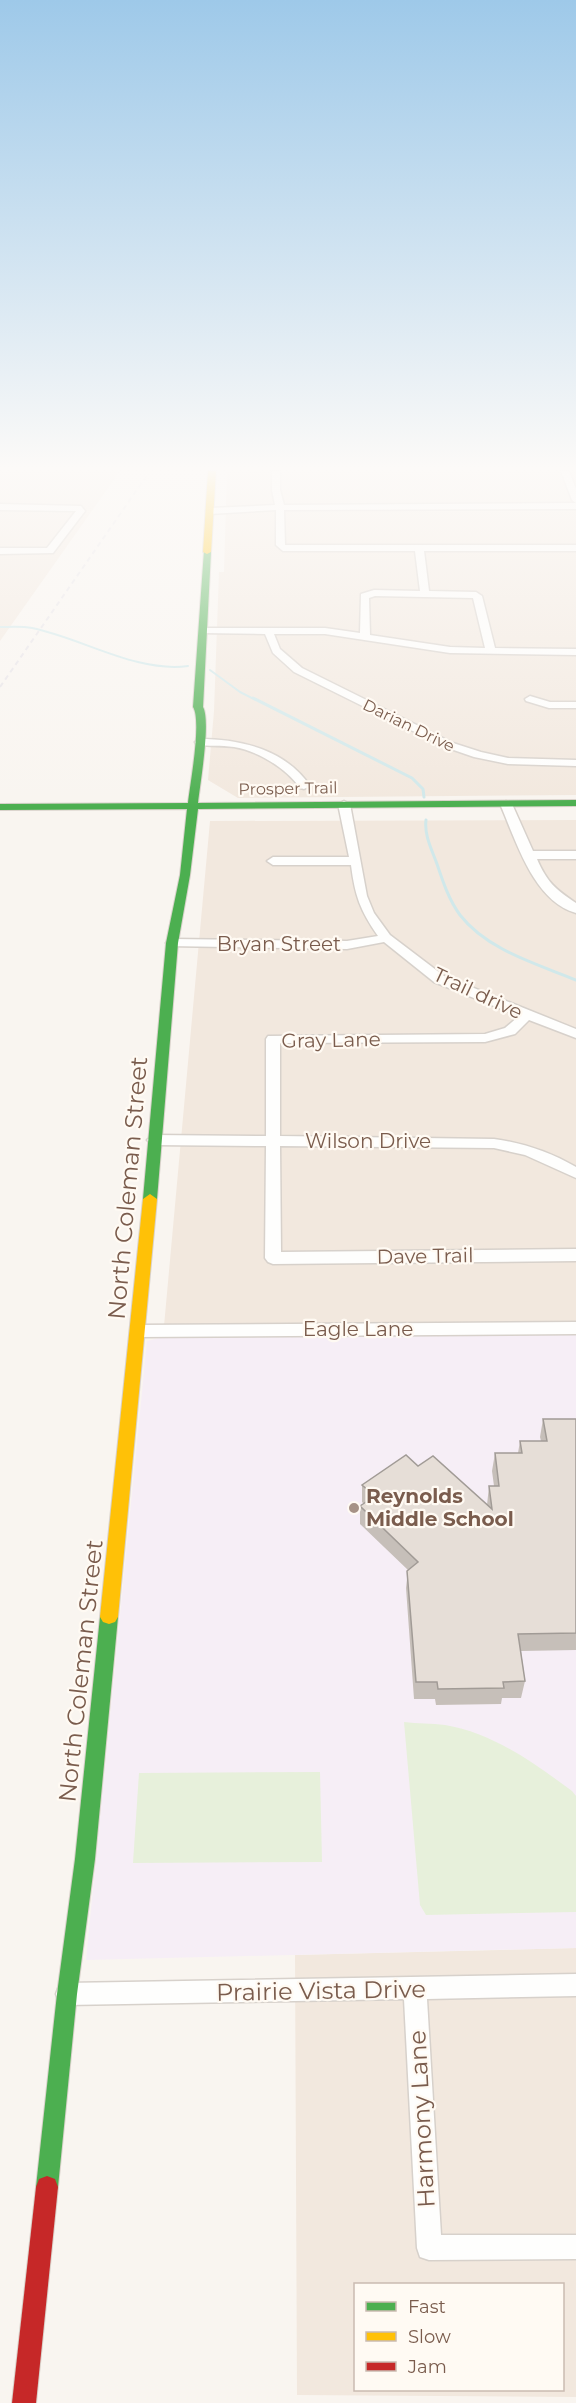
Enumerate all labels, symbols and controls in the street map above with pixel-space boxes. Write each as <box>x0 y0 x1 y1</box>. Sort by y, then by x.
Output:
street label: Darian Drive <box>360 695 458 756</box>
street label: Prosper Trail <box>238 778 338 799</box>
street label: Bryan Street <box>217 932 341 956</box>
street label: Trail drive <box>430 962 526 1024</box>
street label: Gray Lane <box>281 1027 381 1053</box>
street label: North Coleman Street <box>102 1055 153 1321</box>
street label: Wilson Drive <box>305 1129 431 1153</box>
street label: Dave Trail <box>376 1243 474 1269</box>
street label: Eagle Lane <box>303 1317 413 1341</box>
place label: Reynolds Middle School <box>366 1484 514 1531</box>
marker: Reynolds Middle School <box>347 1501 361 1515</box>
street label: North Coleman Street <box>52 1538 109 1804</box>
street label: Prairie Vista Drive <box>216 1974 426 2007</box>
street label: Harmony Lane <box>402 2030 441 2209</box>
legend <box>354 2283 564 2391</box>
text: Fast <box>408 2296 446 2318</box>
text: Slow <box>408 2326 451 2348</box>
text: Jam <box>407 2356 447 2378</box>

